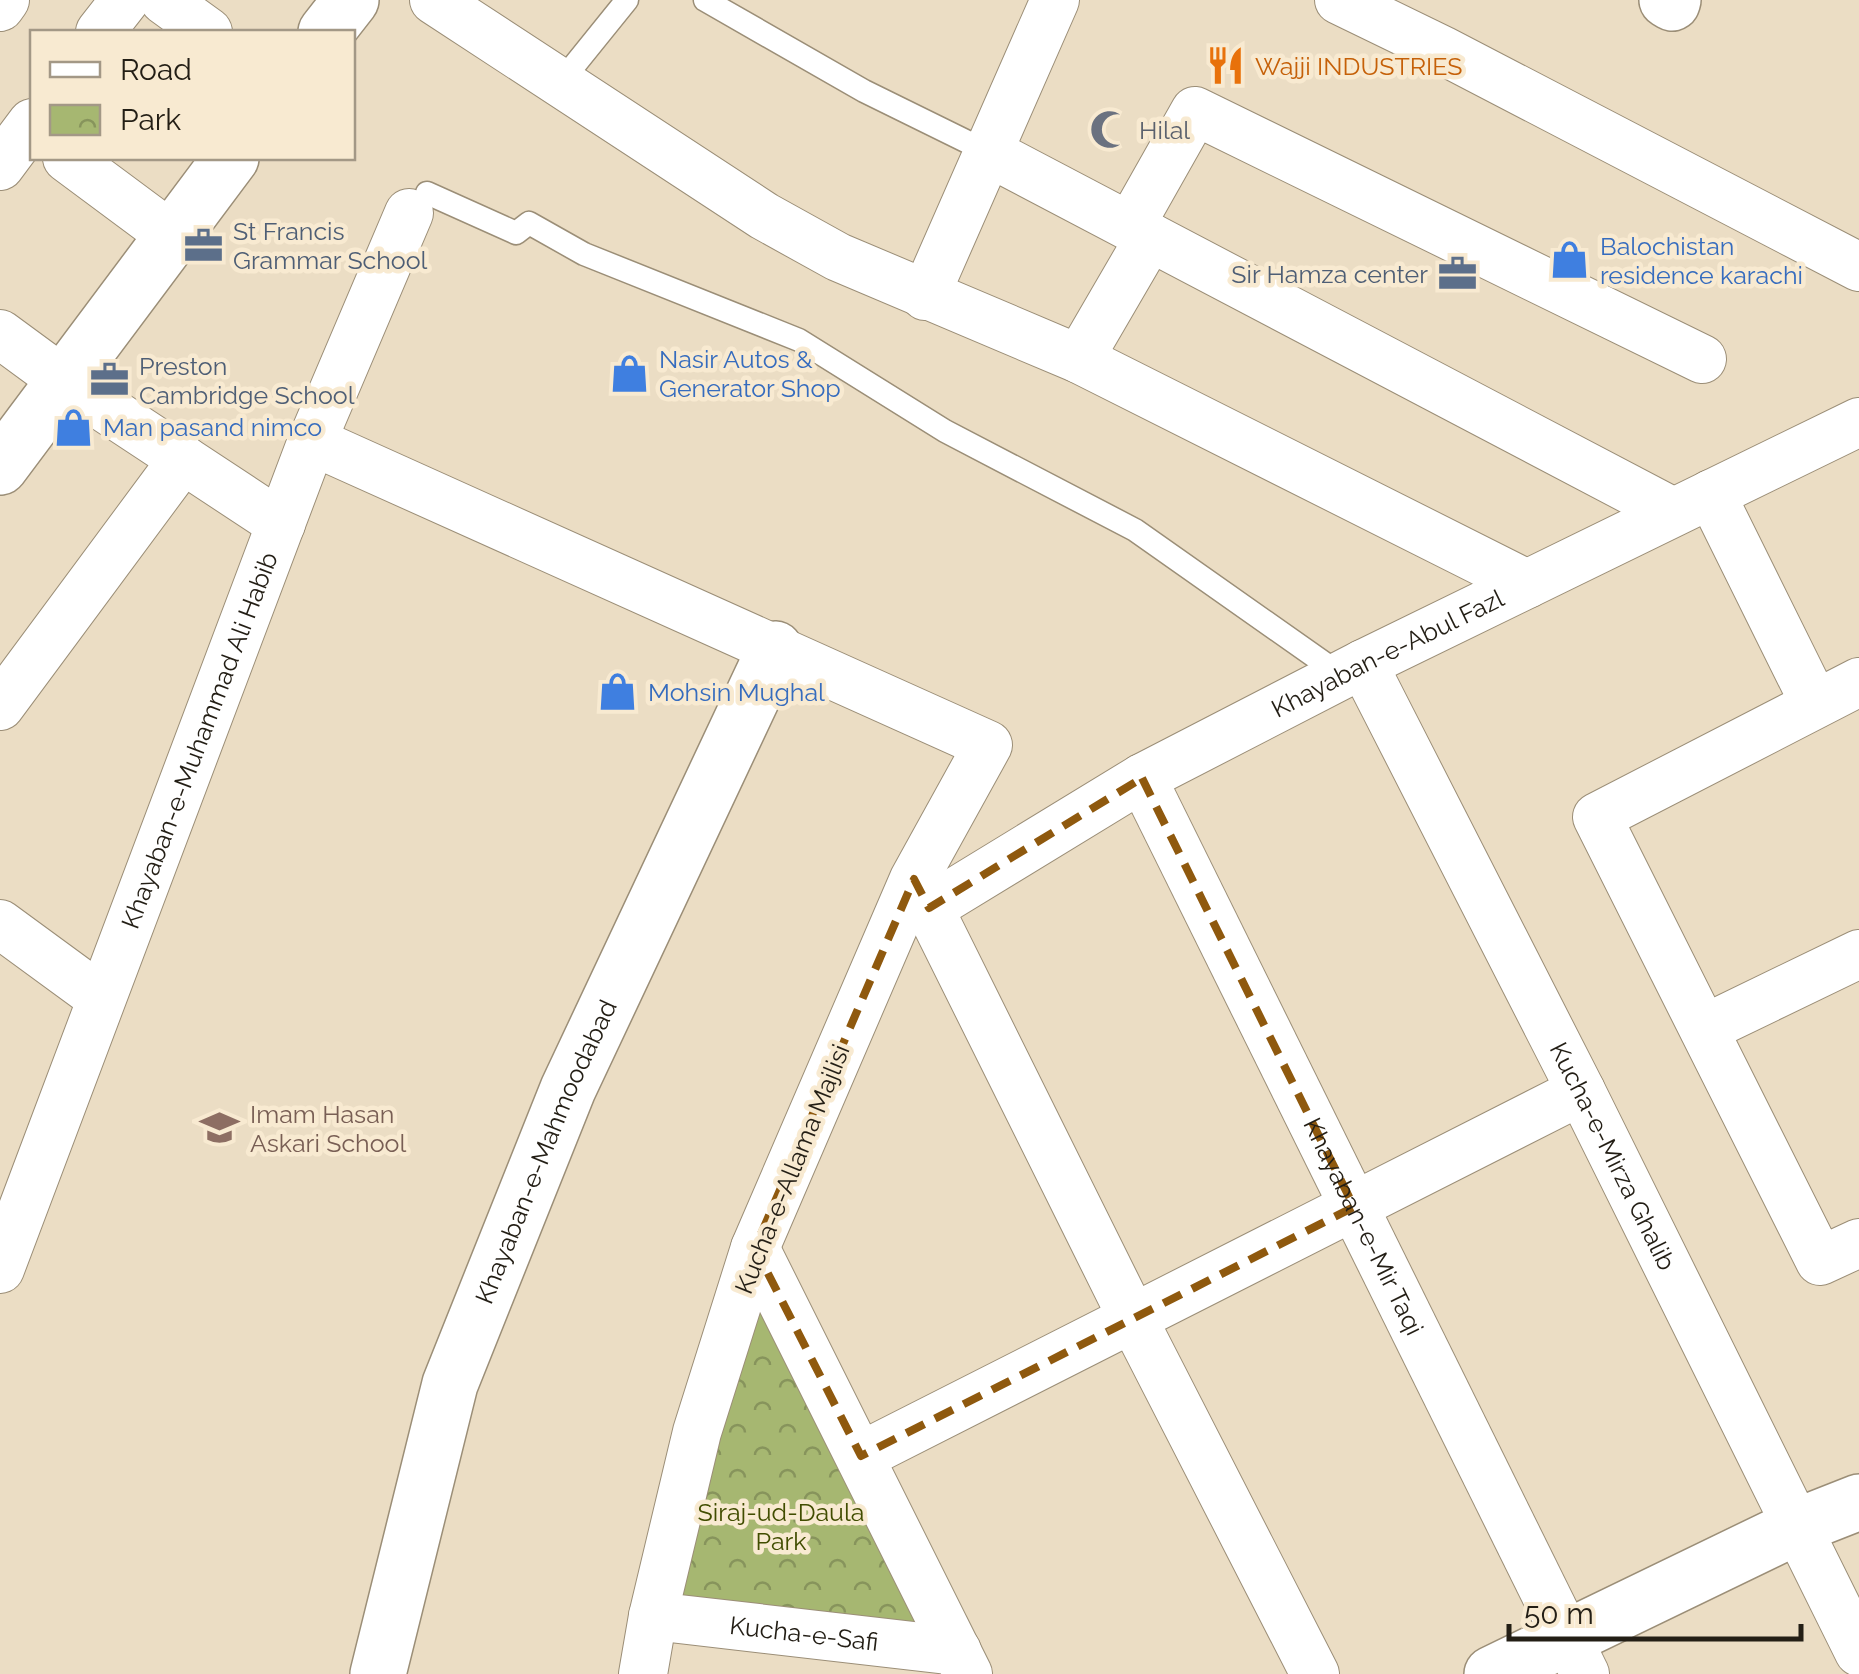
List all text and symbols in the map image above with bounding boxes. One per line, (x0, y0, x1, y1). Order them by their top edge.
legend (30, 30, 355, 160)
restaurant icon: Wajji INDUSTRIES (1204, 45, 1246, 87)
place label: Wajji INDUSTRIES (1255, 51, 1463, 81)
text: Road (120, 52, 192, 87)
text: Park (120, 102, 181, 137)
mosque icon: Hilal (1088, 109, 1130, 151)
place label: Hilal (1139, 115, 1190, 145)
place label: St Francis Grammar School (233, 216, 428, 275)
office icon: St Francis Grammar School (182, 224, 224, 266)
place label: Balochistan residence karachi (1600, 231, 1803, 290)
shop icon: Balochistan residence karachi (1549, 239, 1591, 281)
office icon: Sir Hamza center (1437, 253, 1479, 295)
place label: Sir Hamza center (1231, 259, 1428, 289)
place label: Nasir Autos & Generator Shop (659, 344, 841, 403)
place label: Preston Cambridge School (139, 351, 355, 410)
shop icon: Nasir Autos & Generator Shop (608, 352, 650, 394)
office icon: Preston Cambridge School (88, 359, 130, 401)
shop icon: Man pasand nimco (52, 406, 94, 448)
place label: Man pasand nimco (103, 412, 322, 442)
street label: Khayaban-e-Muhammad Ali Habib (115, 548, 284, 933)
street label: Khayaban-e-Abul Fazl (1266, 583, 1509, 724)
shop icon: Mohsin Mughal (597, 671, 639, 713)
place label: Mohsin Mughal (648, 677, 825, 707)
street label: Khayaban-e-Mahmoodabad (469, 995, 623, 1308)
street label: Kucha-e-Mirza Ghalib (1544, 1037, 1682, 1275)
street label: Kucha-e-Allama Majlisi (728, 1040, 856, 1298)
place label: Imam Hasan Askari School (250, 1099, 406, 1158)
school or university icon: Imam Hasan Askari School (199, 1107, 241, 1149)
street label: Khayaban-e-Mir Taqi (1297, 1113, 1430, 1340)
park label: Siraj-ud-Daula Park (698, 1497, 864, 1556)
scale bar (1509, 1579, 1802, 1641)
text: 50 m (1524, 1596, 1594, 1631)
street label: Kucha-e-Safi (728, 1610, 880, 1657)

